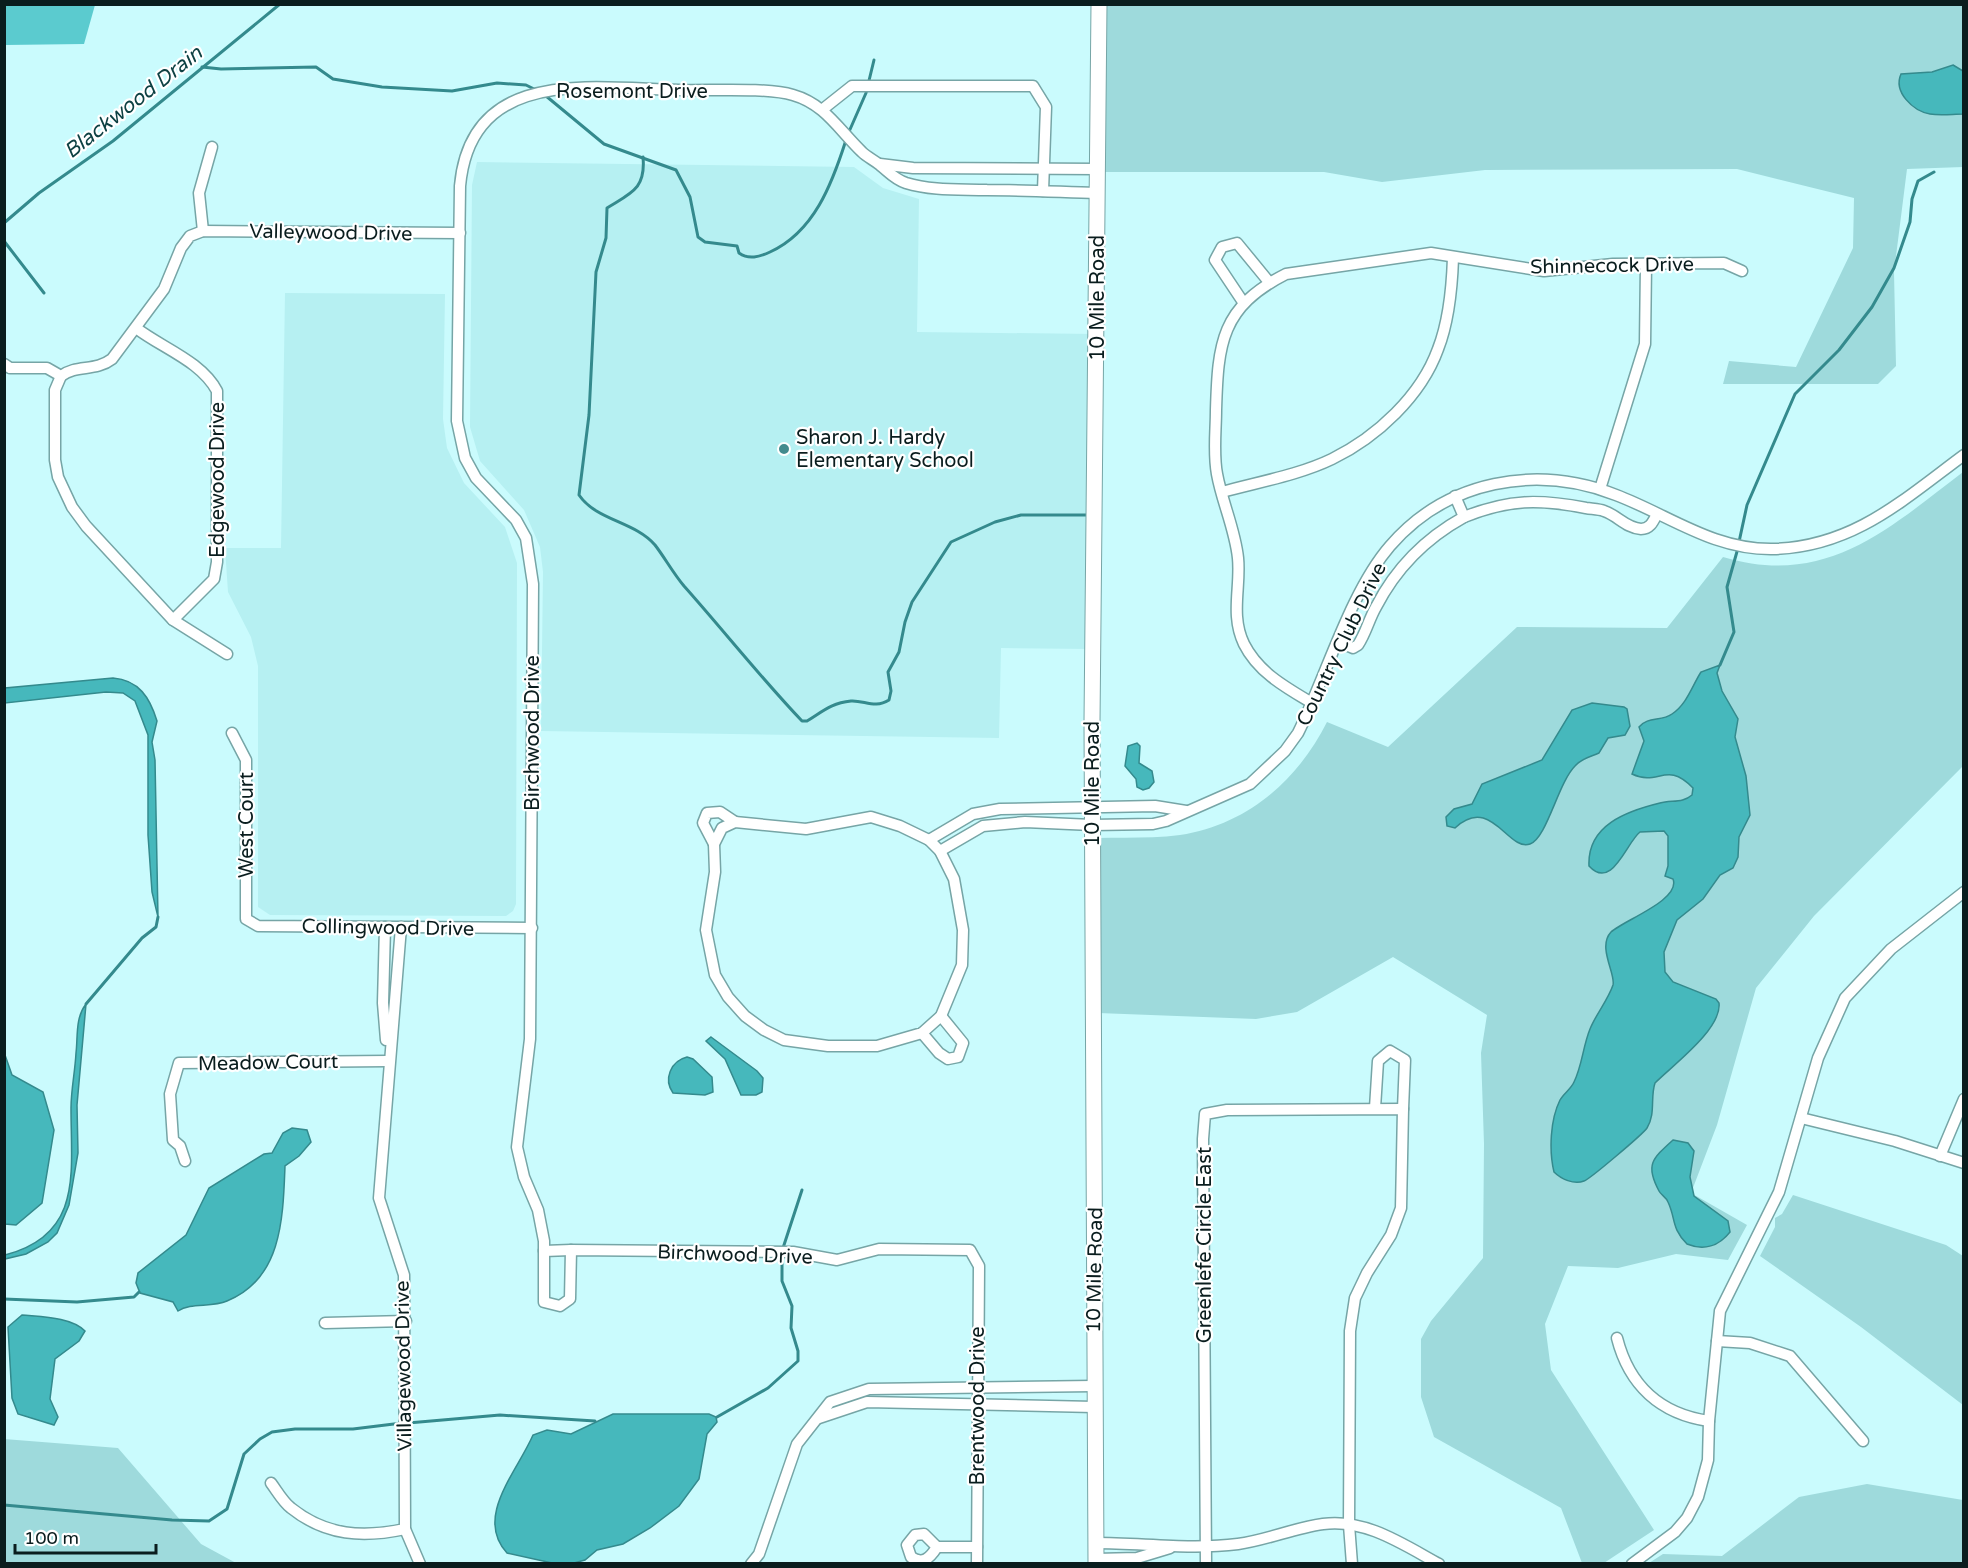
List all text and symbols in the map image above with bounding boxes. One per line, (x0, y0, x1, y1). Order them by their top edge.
water label: Blackwood Drain (59, 40, 208, 164)
street label: Rosemont Drive (556, 80, 708, 104)
street label: Valleywood Drive (249, 220, 413, 246)
street label: 10 Mile Road (1086, 235, 1110, 361)
street label: Shinnecock Drive (1530, 253, 1694, 279)
street label: Edgewood Drive (206, 402, 230, 558)
place label: Sharon J. Hardy Elementary School (796, 426, 974, 473)
marker: Sharon J. Hardy Elementary School (777, 442, 791, 456)
street label: Country Club Drive (1292, 559, 1392, 730)
street label: Birchwood Drive (521, 655, 545, 811)
street label: 10 Mile Road (1081, 721, 1105, 847)
street label: West Court (235, 772, 259, 878)
street label: Collingwood Drive (301, 914, 474, 942)
street label: Meadow Court (198, 1050, 339, 1076)
street label: Greenlefe Circle East (1193, 1146, 1217, 1343)
street label: 10 Mile Road (1082, 1207, 1108, 1333)
street label: Birchwood Drive (657, 1240, 813, 1270)
street label: Villagewood Drive (391, 1280, 417, 1452)
street label: Brentwood Drive (966, 1327, 990, 1485)
scale bar (15, 1517, 156, 1555)
text: 100 m (24, 1527, 79, 1549)

